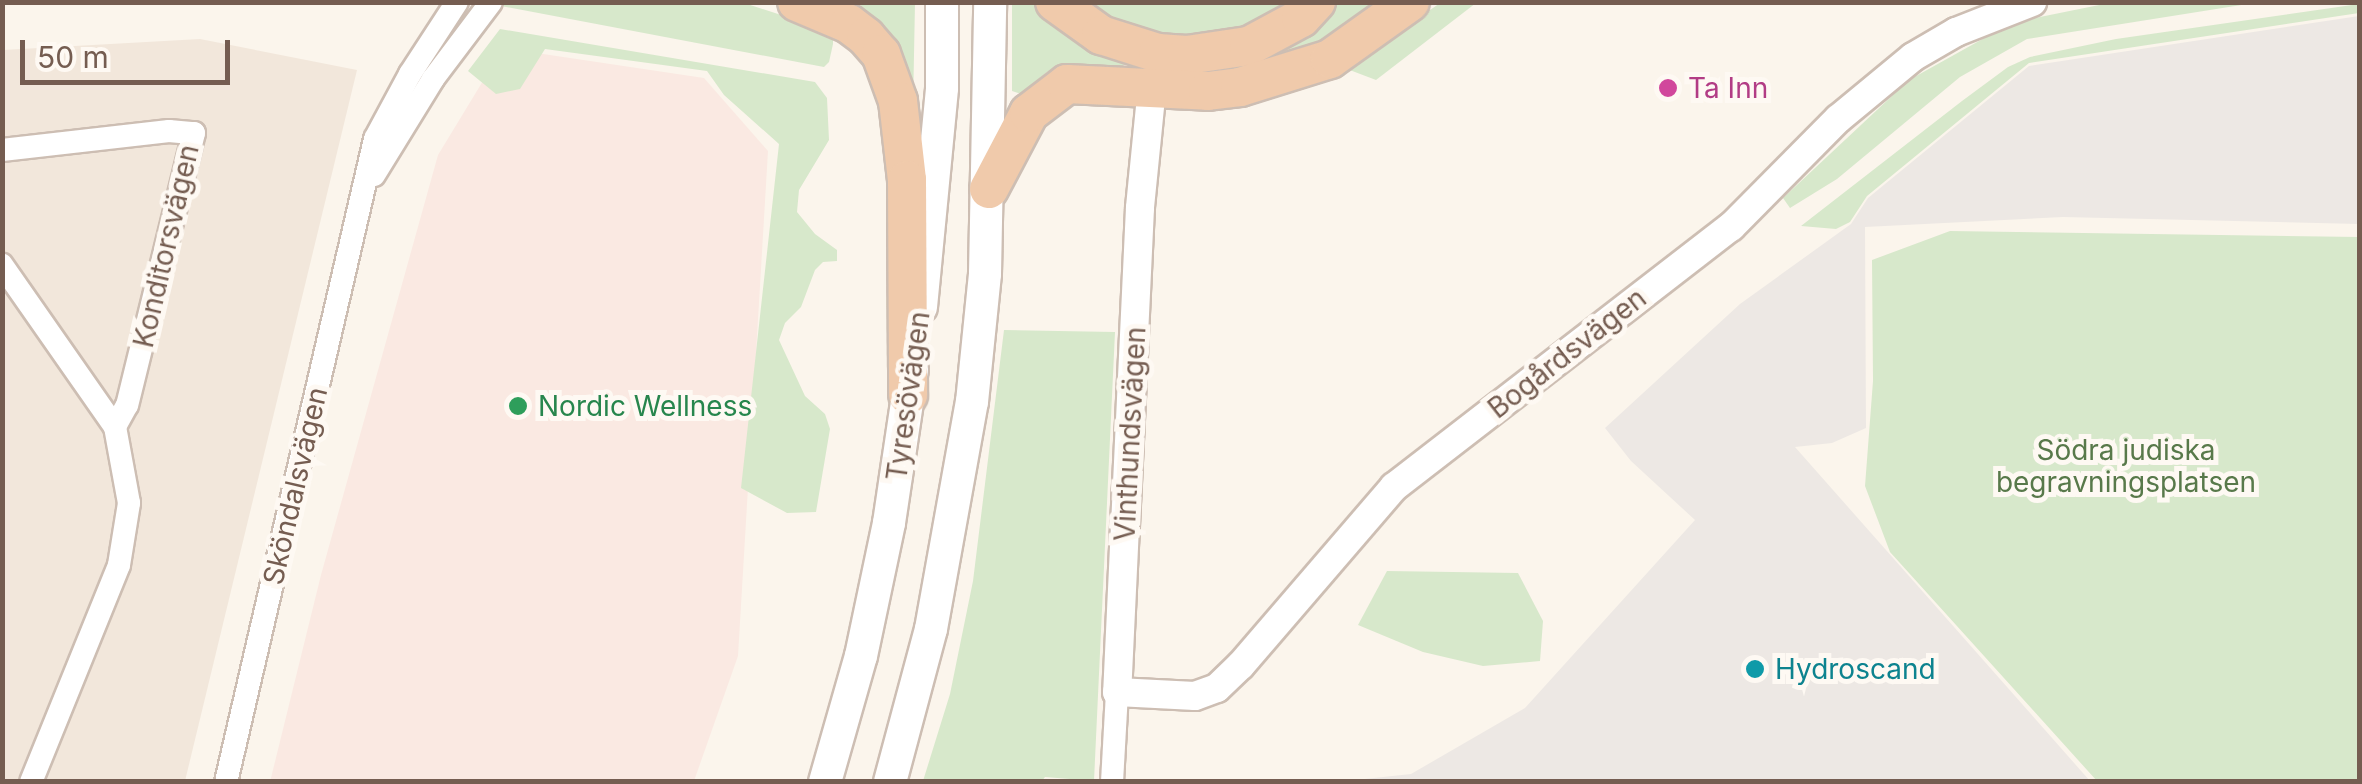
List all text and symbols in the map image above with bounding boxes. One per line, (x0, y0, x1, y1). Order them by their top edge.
scale bar (25, 20, 235, 82)
text: 50 m (37, 39, 109, 75)
place label: Ta Inn (1688, 71, 1768, 105)
marker: Ta Inn (1657, 77, 1679, 99)
street label: Konditorsvägen (126, 141, 206, 351)
street label: Bogårdsvägen (1481, 281, 1653, 425)
street label: Tyresövägen (879, 309, 937, 483)
street label: Vinthundsvägen (1108, 326, 1152, 542)
street label: Sköndalsvägen (256, 384, 334, 588)
place label: Nordic Wellness (538, 389, 752, 423)
marker: Nordic Wellness (507, 395, 529, 417)
park label: Södra judiska begravningsplatsen (1996, 433, 2256, 499)
place label: Hydroscand (1775, 652, 1936, 686)
marker: Hydroscand (1744, 658, 1766, 680)

